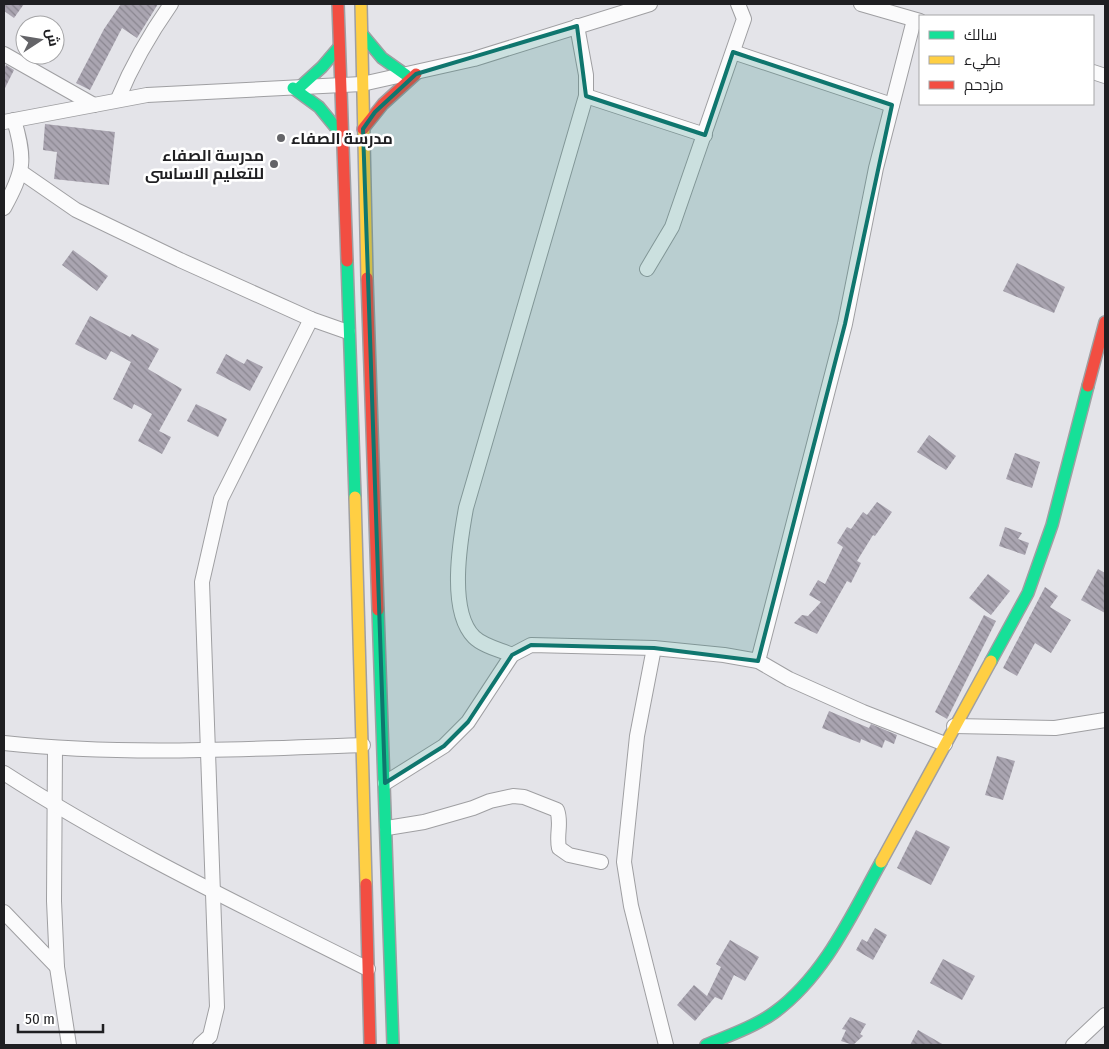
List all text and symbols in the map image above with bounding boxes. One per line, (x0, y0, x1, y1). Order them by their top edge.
north arrow (15, 15, 65, 65)
legend (919, 15, 1094, 105)
text: سالك (964, 26, 997, 44)
text: ش (42, 27, 62, 48)
text: بطيء (964, 51, 1001, 72)
text: مزدحم (964, 76, 1004, 95)
place label: مدرسة الصفاء (291, 129, 393, 148)
marker: مدرسة الصفاء (275, 132, 287, 144)
place label: مدرسة الصفاء للتعليم الاساسى (145, 146, 264, 185)
marker: مدرسة الصفاء للتعليم الاساسى (268, 158, 280, 170)
scale bar (18, 1002, 102, 1034)
text: 50 m (25, 1010, 55, 1028)

